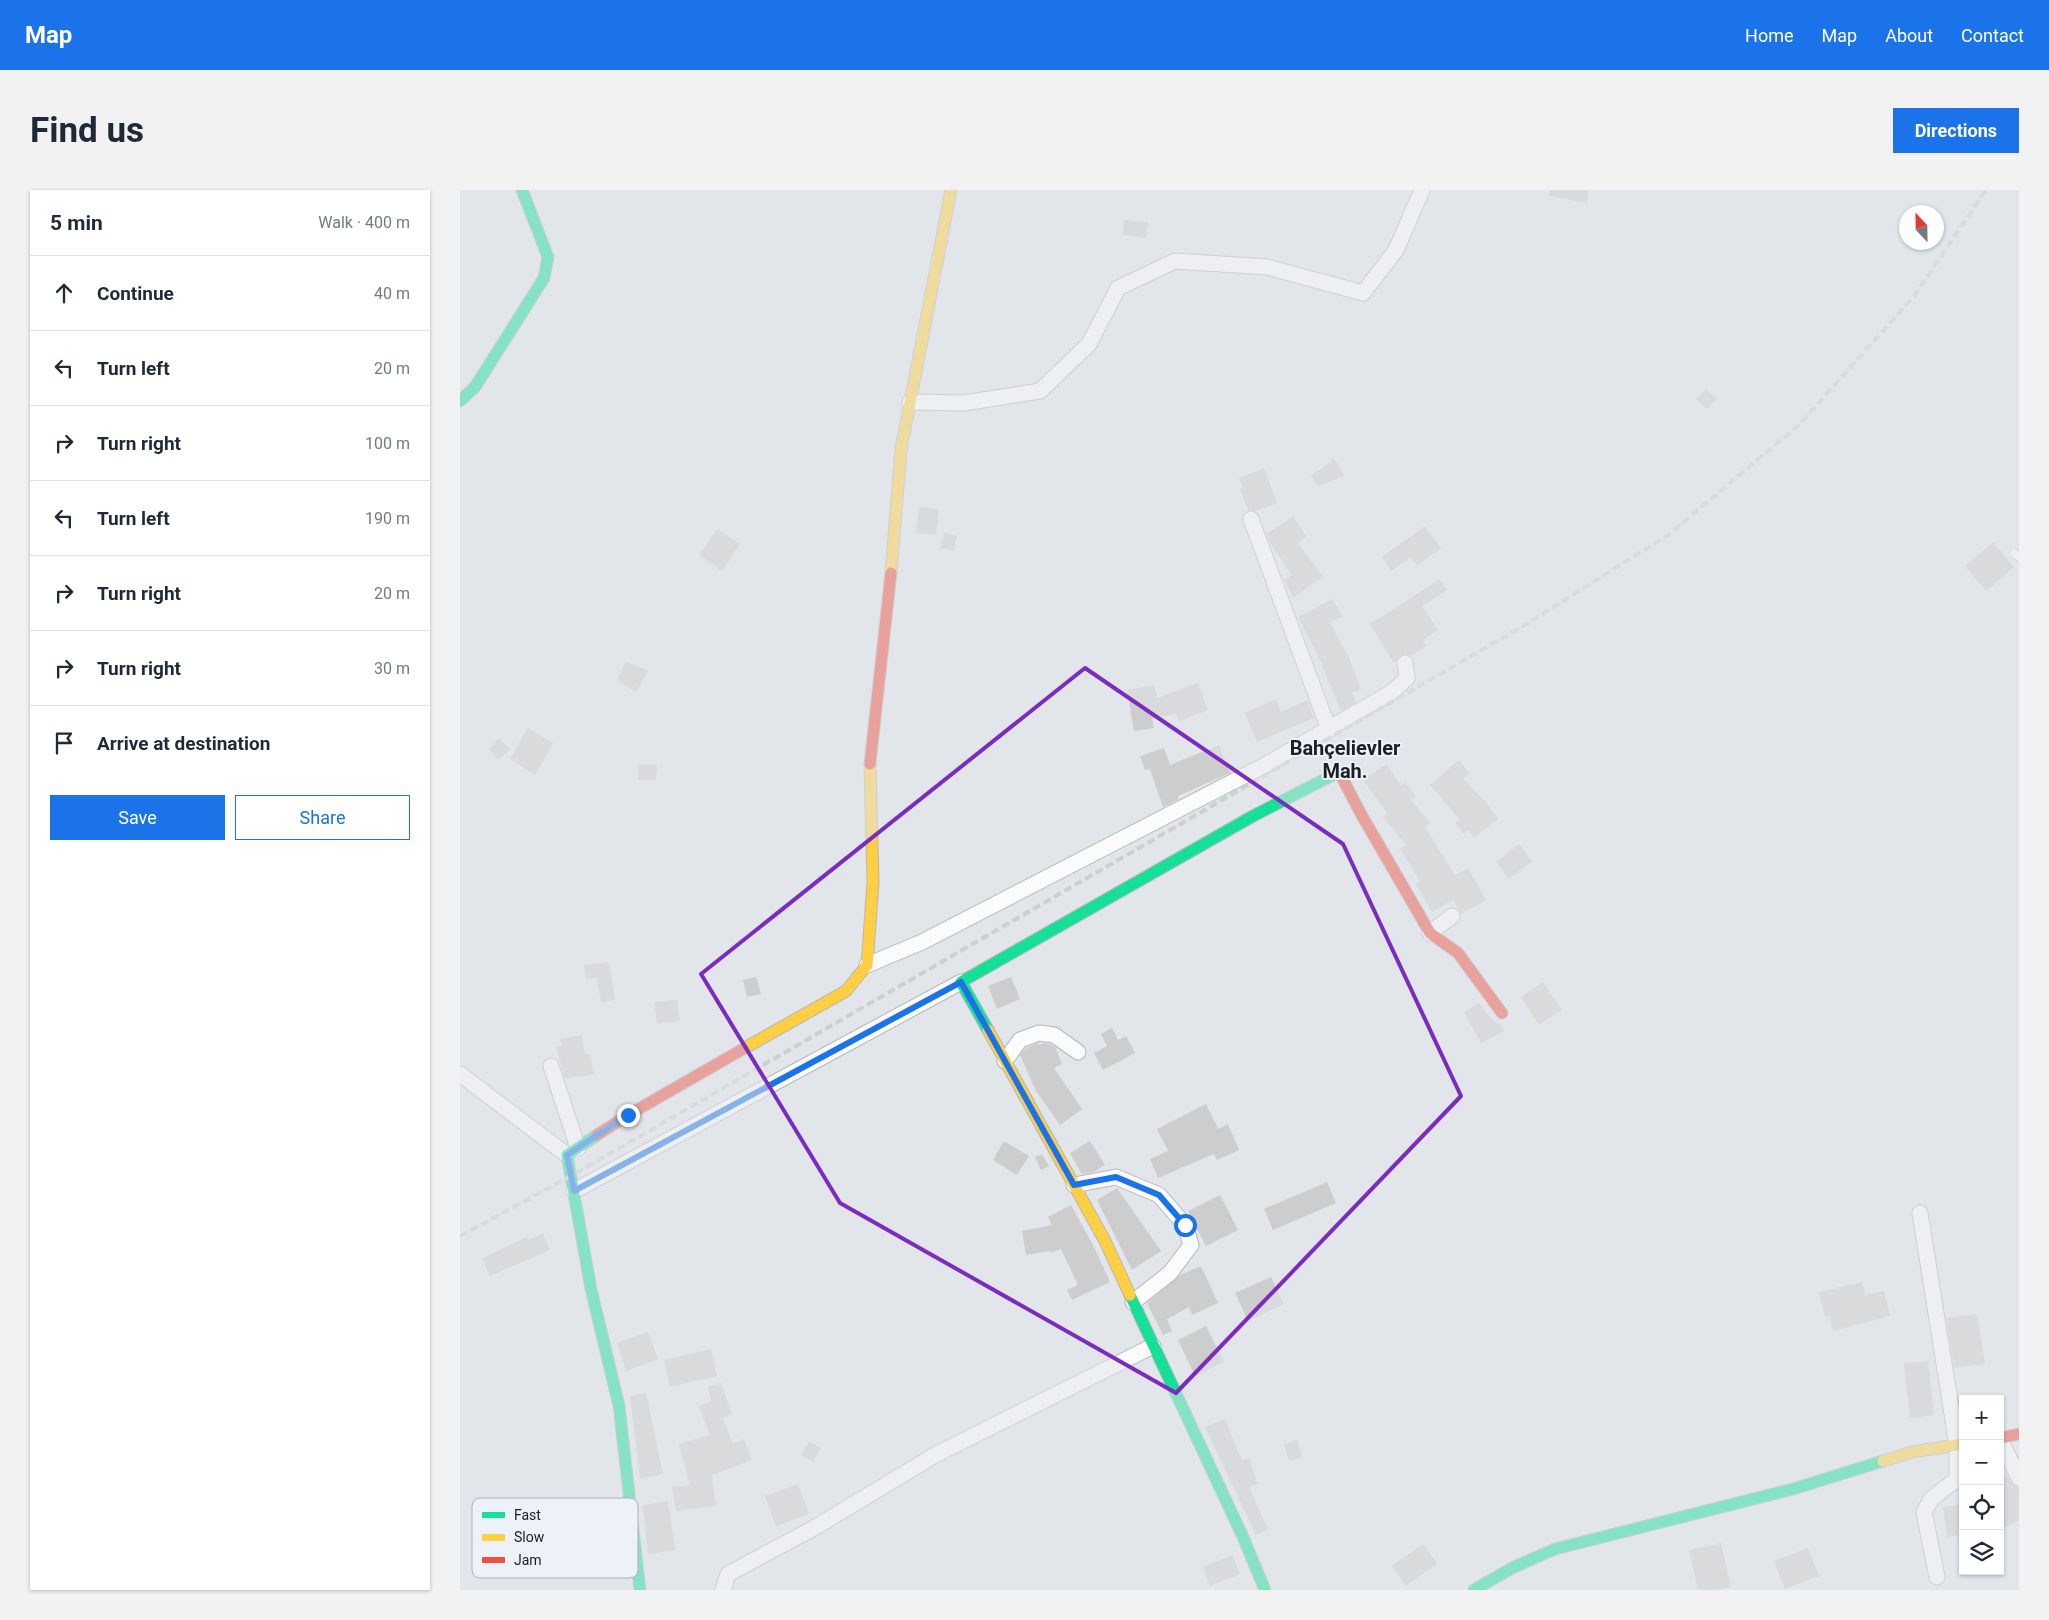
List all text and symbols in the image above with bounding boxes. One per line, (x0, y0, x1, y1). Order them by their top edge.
text: Map (25, 21, 72, 49)
text: Home (1745, 25, 1794, 46)
text: Map (1822, 25, 1857, 46)
text: About (1885, 25, 1933, 46)
text: Contact (1961, 25, 2024, 46)
button: Directions (1893, 108, 2019, 153)
text: Find us (30, 110, 144, 151)
north arrow (1899, 205, 1944, 250)
text: 5 min (50, 211, 103, 235)
text: Walk · 400 m (318, 213, 410, 232)
icon: ahead (50, 279, 78, 307)
text: Continue (97, 282, 174, 305)
text: 40 m (374, 284, 410, 303)
icon: left (50, 354, 78, 382)
text: Turn left (97, 357, 170, 380)
text: 20 m (374, 359, 410, 378)
icon: right (50, 429, 78, 457)
text: Turn right (97, 432, 181, 455)
text: 100 m (365, 434, 410, 453)
icon: left (50, 504, 78, 532)
text: Turn left (97, 507, 170, 530)
text: 190 m (365, 509, 410, 528)
icon: right (50, 579, 78, 607)
text: Turn right (97, 582, 181, 605)
text: 20 m (374, 584, 410, 603)
icon: right (50, 654, 78, 682)
text: Turn right (97, 657, 181, 680)
text: 30 m (374, 659, 410, 678)
icon: arrive (50, 729, 78, 757)
text: Arrive at destination (97, 732, 270, 755)
district label: Bahçelievler Mah. (1290, 736, 1401, 783)
button: Save (50, 795, 225, 840)
button: Share (235, 795, 410, 840)
route end (617, 1104, 640, 1127)
route start (1174, 1214, 1197, 1237)
map controls (1959, 1395, 2004, 1575)
button: + (1959, 1395, 2004, 1440)
button: − (1959, 1440, 2004, 1485)
button: locate (1959, 1485, 2004, 1530)
legend (472, 1498, 638, 1578)
text: Fast (514, 1507, 541, 1523)
text: Slow (514, 1529, 545, 1545)
button: layers (1959, 1530, 2004, 1575)
text: Jam (514, 1552, 542, 1568)

